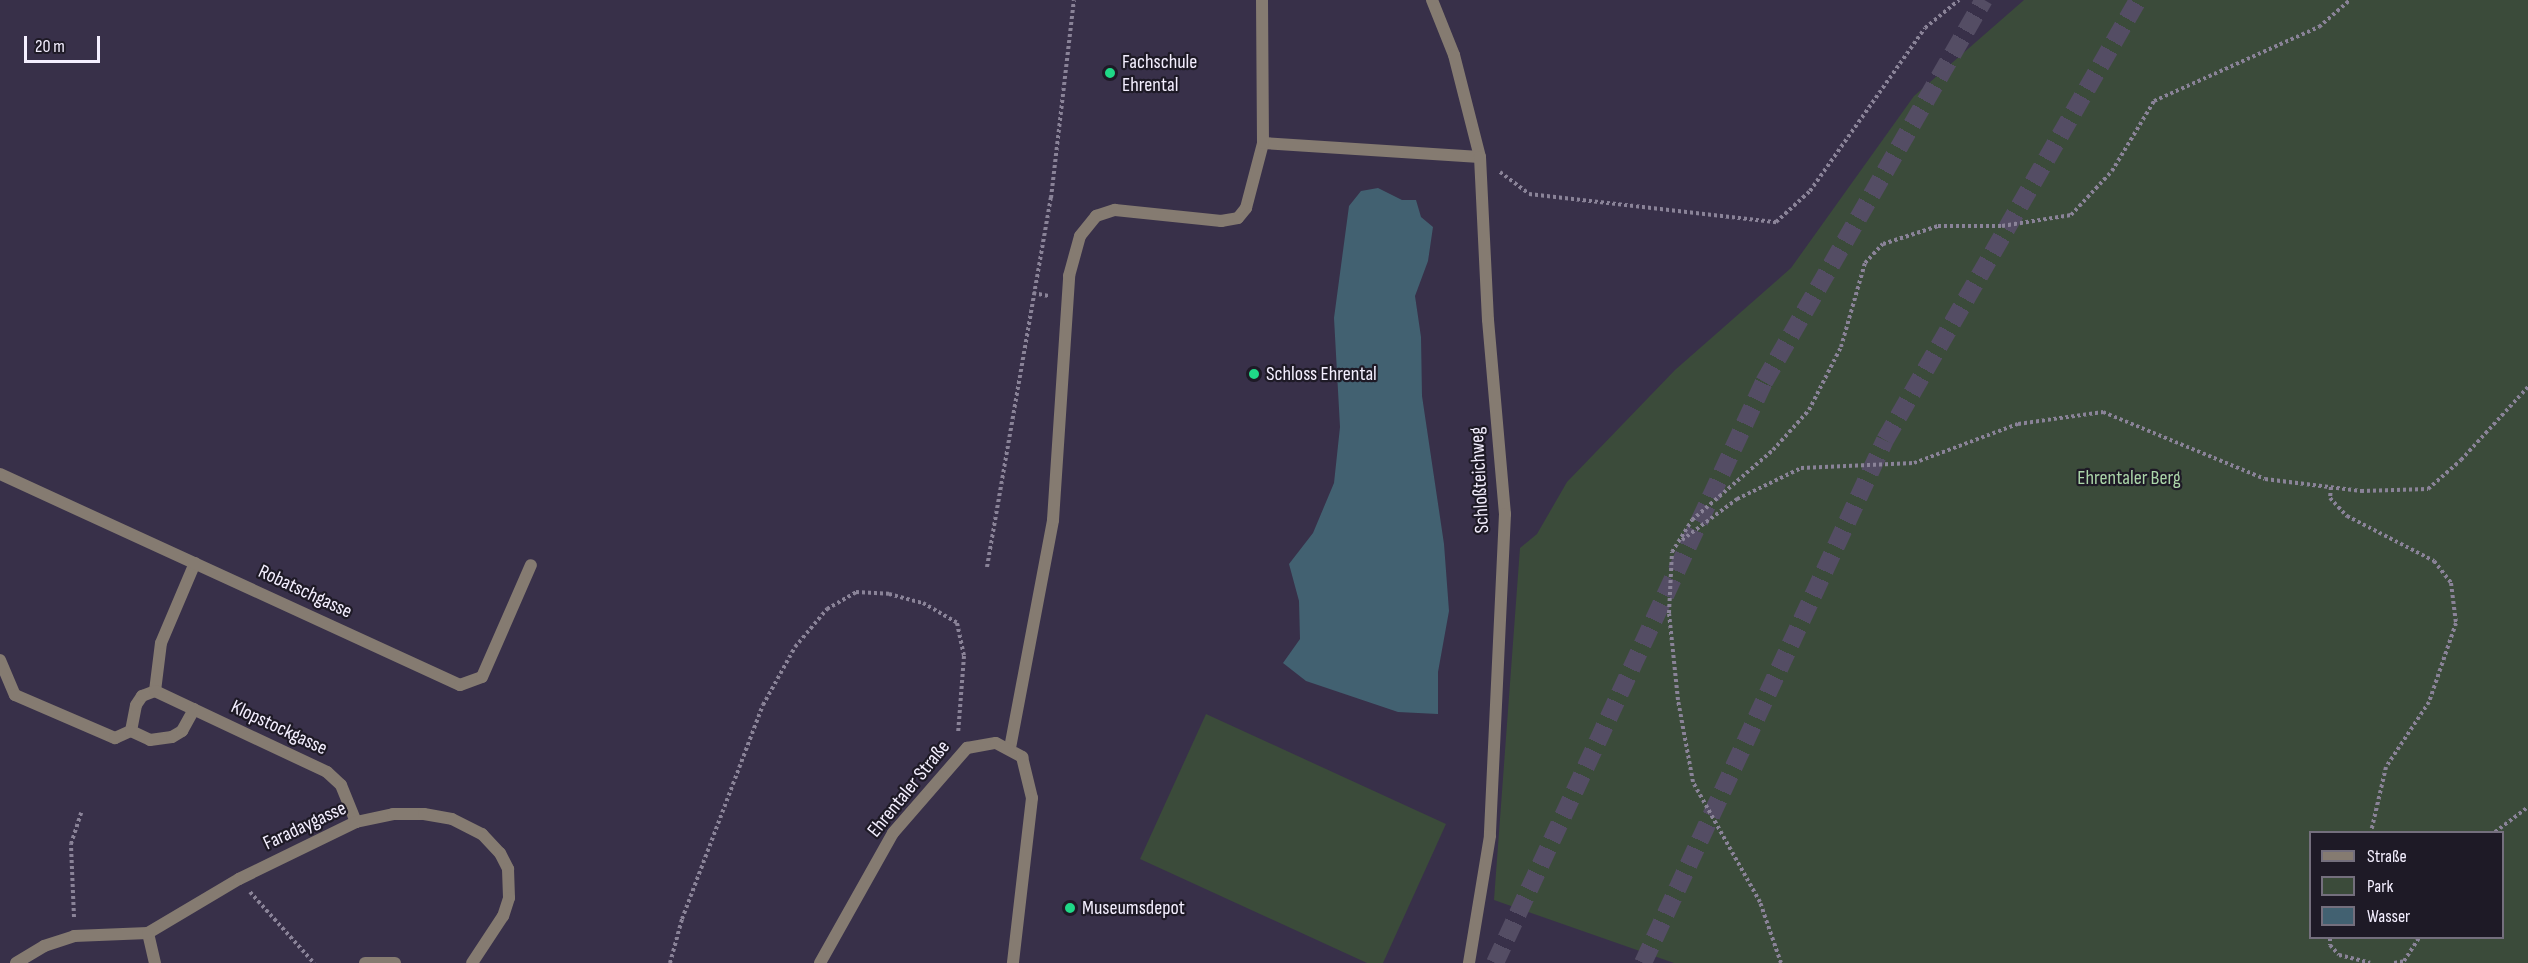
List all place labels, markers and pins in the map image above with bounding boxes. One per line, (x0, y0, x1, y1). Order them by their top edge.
place label: Fachschule Ehrental (1122, 50, 1197, 97)
marker: Fachschule Ehrental (1103, 66, 1117, 80)
place label: Schloss Ehrental (1266, 362, 1377, 386)
marker: Schloss Ehrental (1247, 367, 1261, 381)
place label: Museumsdepot (1082, 896, 1185, 920)
marker: Museumsdepot (1063, 901, 1077, 915)

